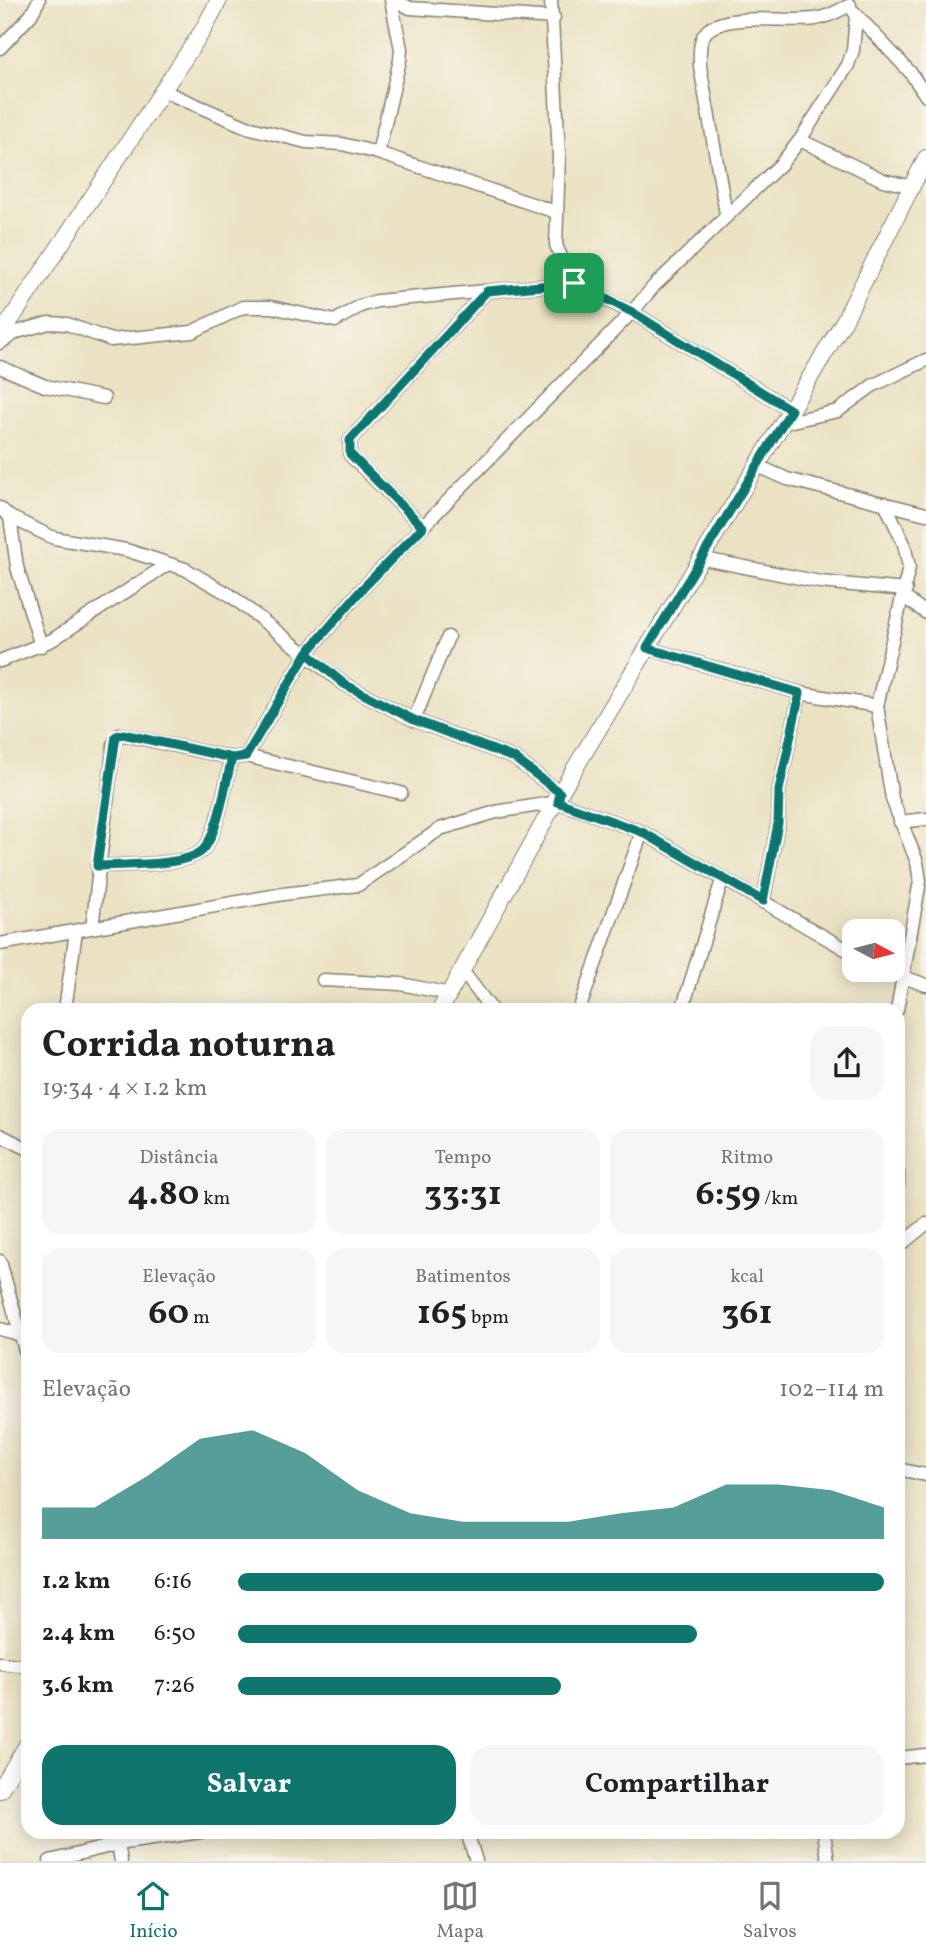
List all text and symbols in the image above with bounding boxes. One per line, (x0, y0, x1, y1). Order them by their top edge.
pin (544, 253, 604, 313)
icon: arrive (555, 264, 593, 302)
north arrow (842, 919, 905, 982)
map controls (842, 919, 905, 982)
text: Corrida noturna (42, 1020, 336, 1073)
button: share (810, 1026, 884, 1100)
text: 19:34 · 4 × 1.2 km (42, 1073, 207, 1105)
text: Distância (140, 1145, 218, 1171)
text: Tempo (435, 1145, 491, 1171)
text: Ritmo (721, 1145, 773, 1171)
text: 4.80 (128, 1171, 199, 1219)
text: 33:31 (424, 1171, 502, 1219)
text: 6:59 (696, 1171, 761, 1219)
text: km (199, 1186, 230, 1212)
text: /km (761, 1186, 798, 1212)
text: Elevação (142, 1264, 216, 1290)
text: Batimentos (415, 1264, 511, 1290)
text: kcal (730, 1264, 764, 1290)
text: 60 (148, 1290, 189, 1338)
text: 165 (417, 1290, 467, 1338)
text: 361 (721, 1290, 773, 1338)
text: m (189, 1305, 210, 1331)
text: bpm (467, 1305, 509, 1331)
text: Elevação (42, 1374, 131, 1406)
text: 102–114 m (779, 1374, 884, 1406)
text: 1.2 km (42, 1566, 111, 1598)
text: 6:16 (154, 1566, 192, 1598)
text: 2.4 km (42, 1618, 115, 1650)
text: 6:50 (154, 1618, 196, 1650)
text: 3.6 km (42, 1670, 114, 1702)
text: 7:26 (154, 1670, 195, 1702)
button: Salvar (42, 1745, 456, 1825)
button: Compartilhar (470, 1745, 884, 1825)
tab: Início (129, 1877, 178, 1945)
tab: Mapa (436, 1877, 484, 1945)
tab: Salvos (743, 1877, 797, 1945)

